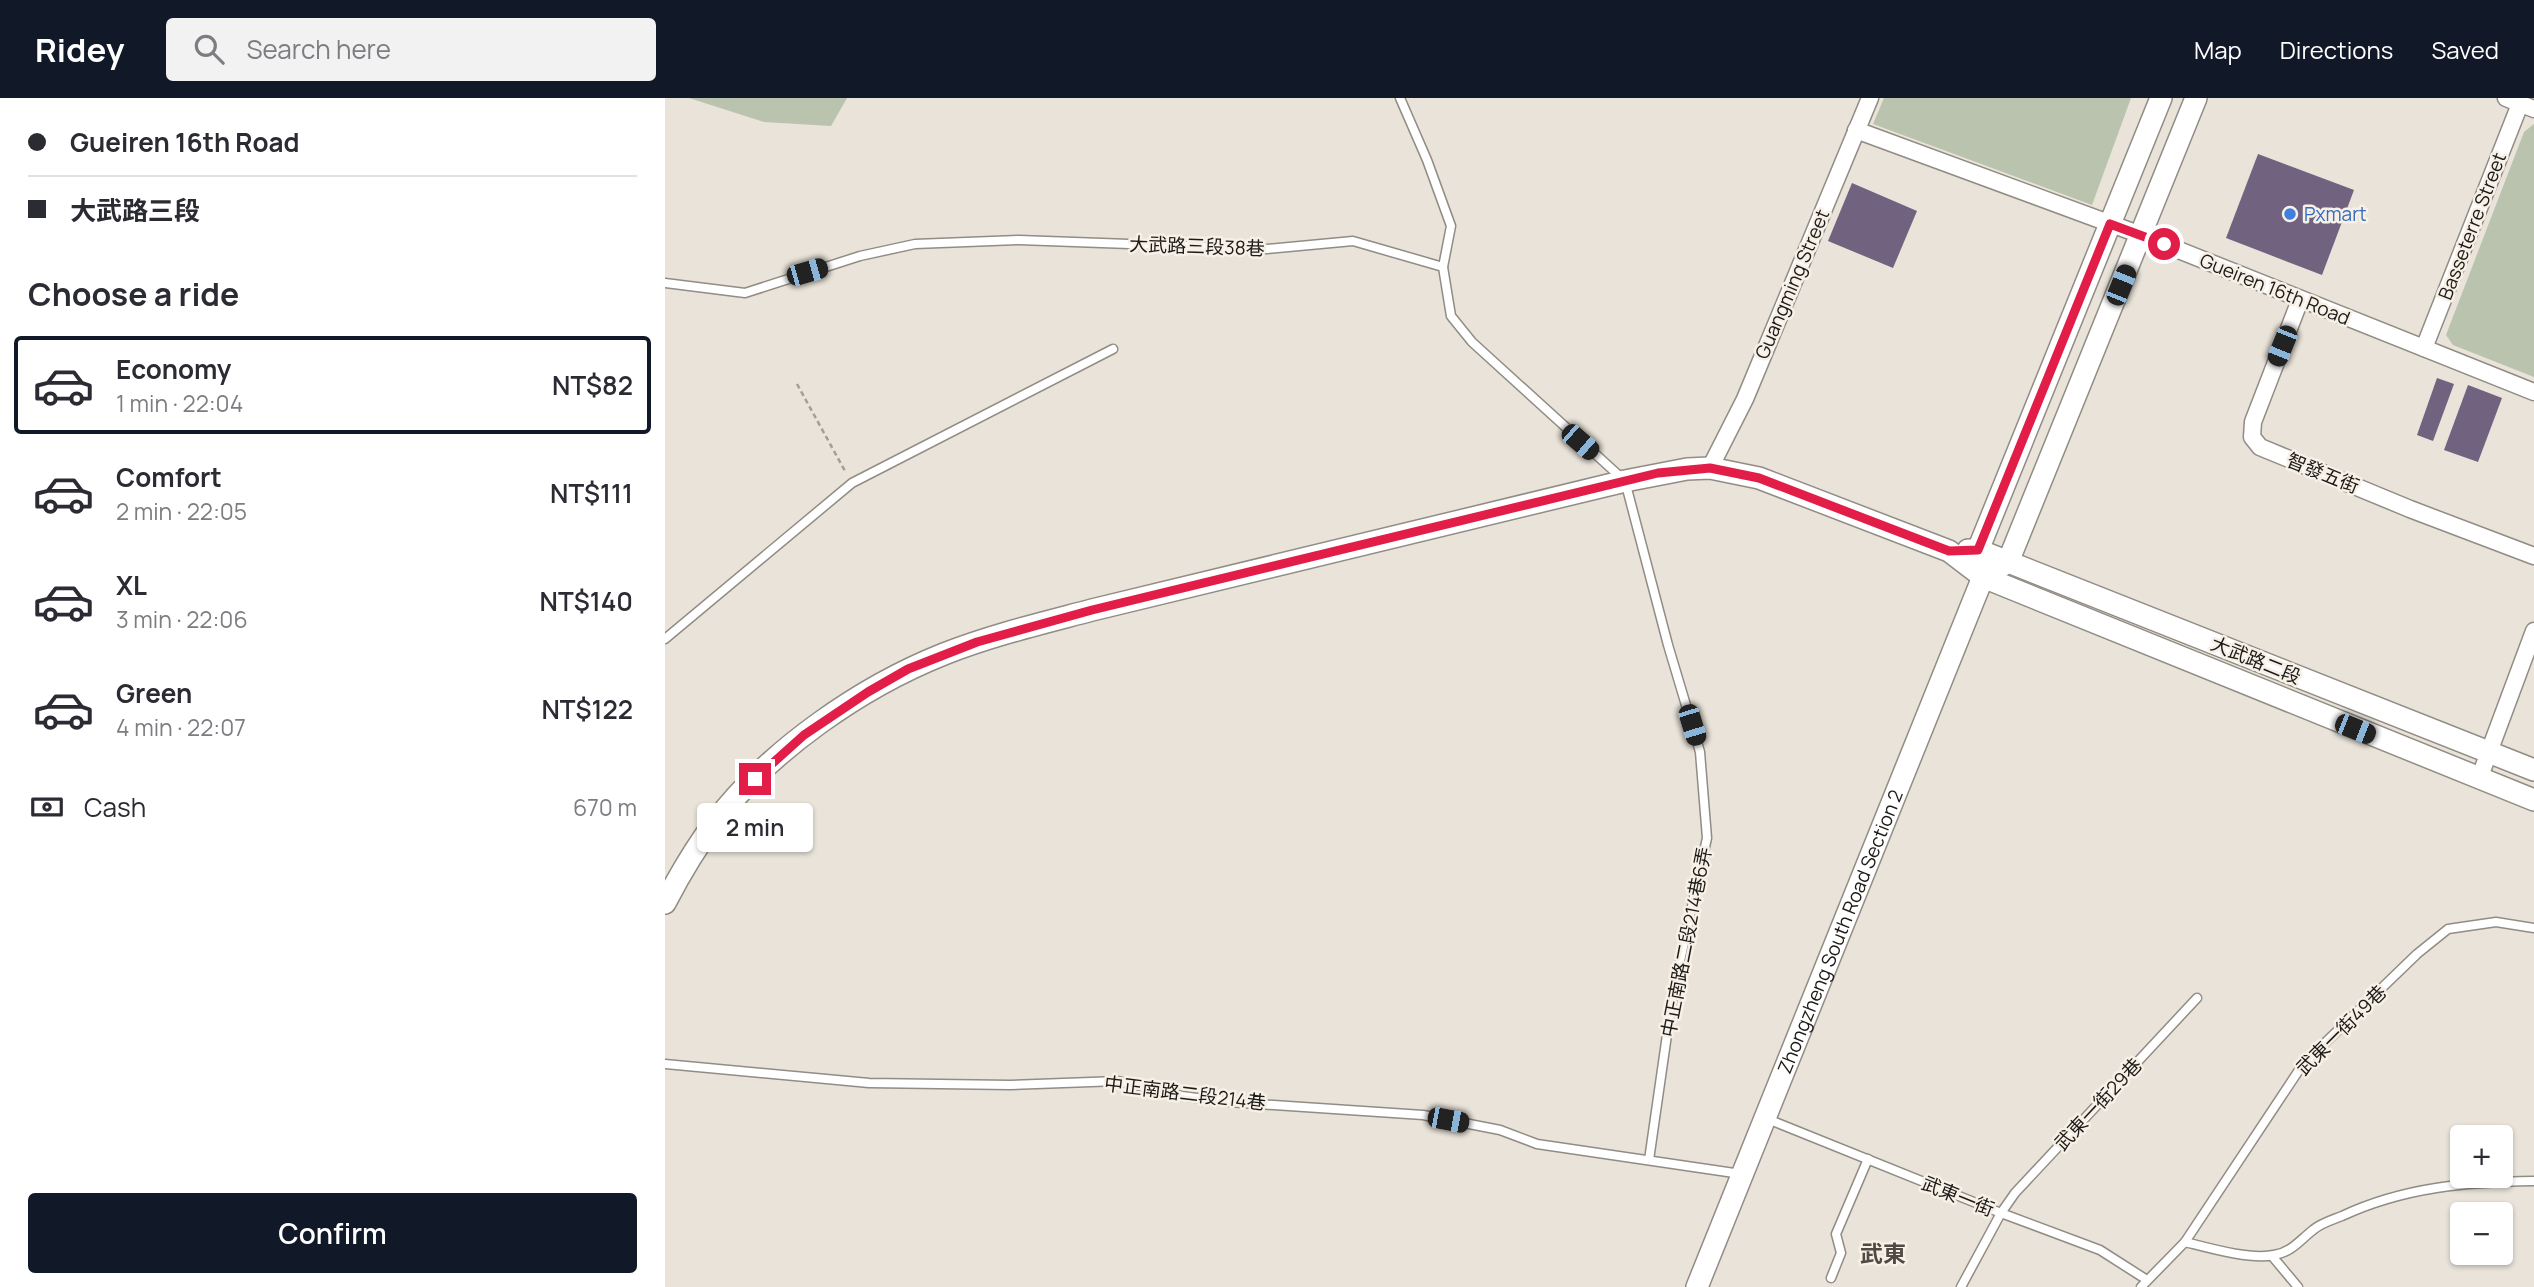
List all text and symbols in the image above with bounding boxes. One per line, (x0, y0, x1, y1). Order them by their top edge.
search box (166, 18, 656, 81)
text: Ridey (35, 27, 124, 72)
icon: search (190, 30, 228, 68)
text: Search here (246, 31, 391, 67)
text: Map (2194, 33, 2242, 66)
text: Directions (2280, 33, 2393, 66)
text: Saved (2431, 33, 2499, 66)
text: Gueiren 16th Road (70, 124, 300, 160)
street label: Basseterre Street (2432, 149, 2512, 303)
text: 大武路三段 (70, 192, 200, 228)
place label: Pxmart (2304, 201, 2367, 227)
street label: Guangming Street (1749, 205, 1835, 363)
marker: Pxmart (2282, 206, 2298, 222)
route start (2148, 228, 2180, 260)
street label: 大武路三段38巷 (1129, 231, 1265, 261)
street label: Gueiren 16th Road (2196, 247, 2354, 331)
car (784, 256, 831, 288)
car (2104, 262, 2139, 308)
text: Choose a ride (28, 272, 239, 316)
car (2265, 323, 2300, 369)
text: Economy (116, 351, 231, 387)
icon: car (32, 354, 95, 417)
text: NT$82 (552, 367, 633, 403)
text: 1 min · 22:04 (116, 387, 243, 419)
car (1558, 420, 1603, 464)
street label: 智發五街 (2283, 447, 2363, 499)
text: Comfort (116, 459, 222, 495)
icon: car (32, 462, 95, 525)
text: NT$111 (550, 475, 633, 511)
text: 2 min · 22:05 (116, 495, 247, 527)
text: XL (116, 567, 147, 603)
icon: car (32, 570, 95, 633)
text: NT$140 (540, 583, 633, 619)
text: 3 min · 22:06 (116, 603, 248, 635)
street label: 大武路二段 (2207, 630, 2305, 690)
text: Green (116, 675, 192, 711)
icon: car (32, 678, 95, 741)
text: NT$122 (541, 691, 633, 727)
car (1676, 702, 1709, 748)
text: 4 min · 22:07 (116, 711, 246, 743)
car (2332, 711, 2379, 747)
route end (739, 763, 771, 795)
street label: Zhongzheng South Road Section 2 (1771, 786, 1909, 1078)
icon: cash (28, 788, 66, 826)
text: Cash (84, 789, 146, 825)
text: 670 m (573, 791, 637, 823)
callout: 2 min (697, 804, 813, 852)
text: 2 min (726, 811, 784, 843)
street label: 中正南路二段214巷6弄 (1655, 845, 1717, 1039)
street label: 武東一街49巷 (2290, 979, 2392, 1081)
street label: 武東一街29巷 (2048, 1052, 2148, 1156)
street label: 中正南路二段214巷 (1103, 1070, 1267, 1116)
car (1426, 1106, 1471, 1134)
map controls (2450, 1125, 2513, 1265)
button: + (2450, 1125, 2513, 1188)
street label: 武東一街 (1918, 1170, 1998, 1222)
button: Confirm (28, 1193, 637, 1273)
button: − (2450, 1202, 2513, 1265)
district label: 武東 (1860, 1237, 1906, 1269)

